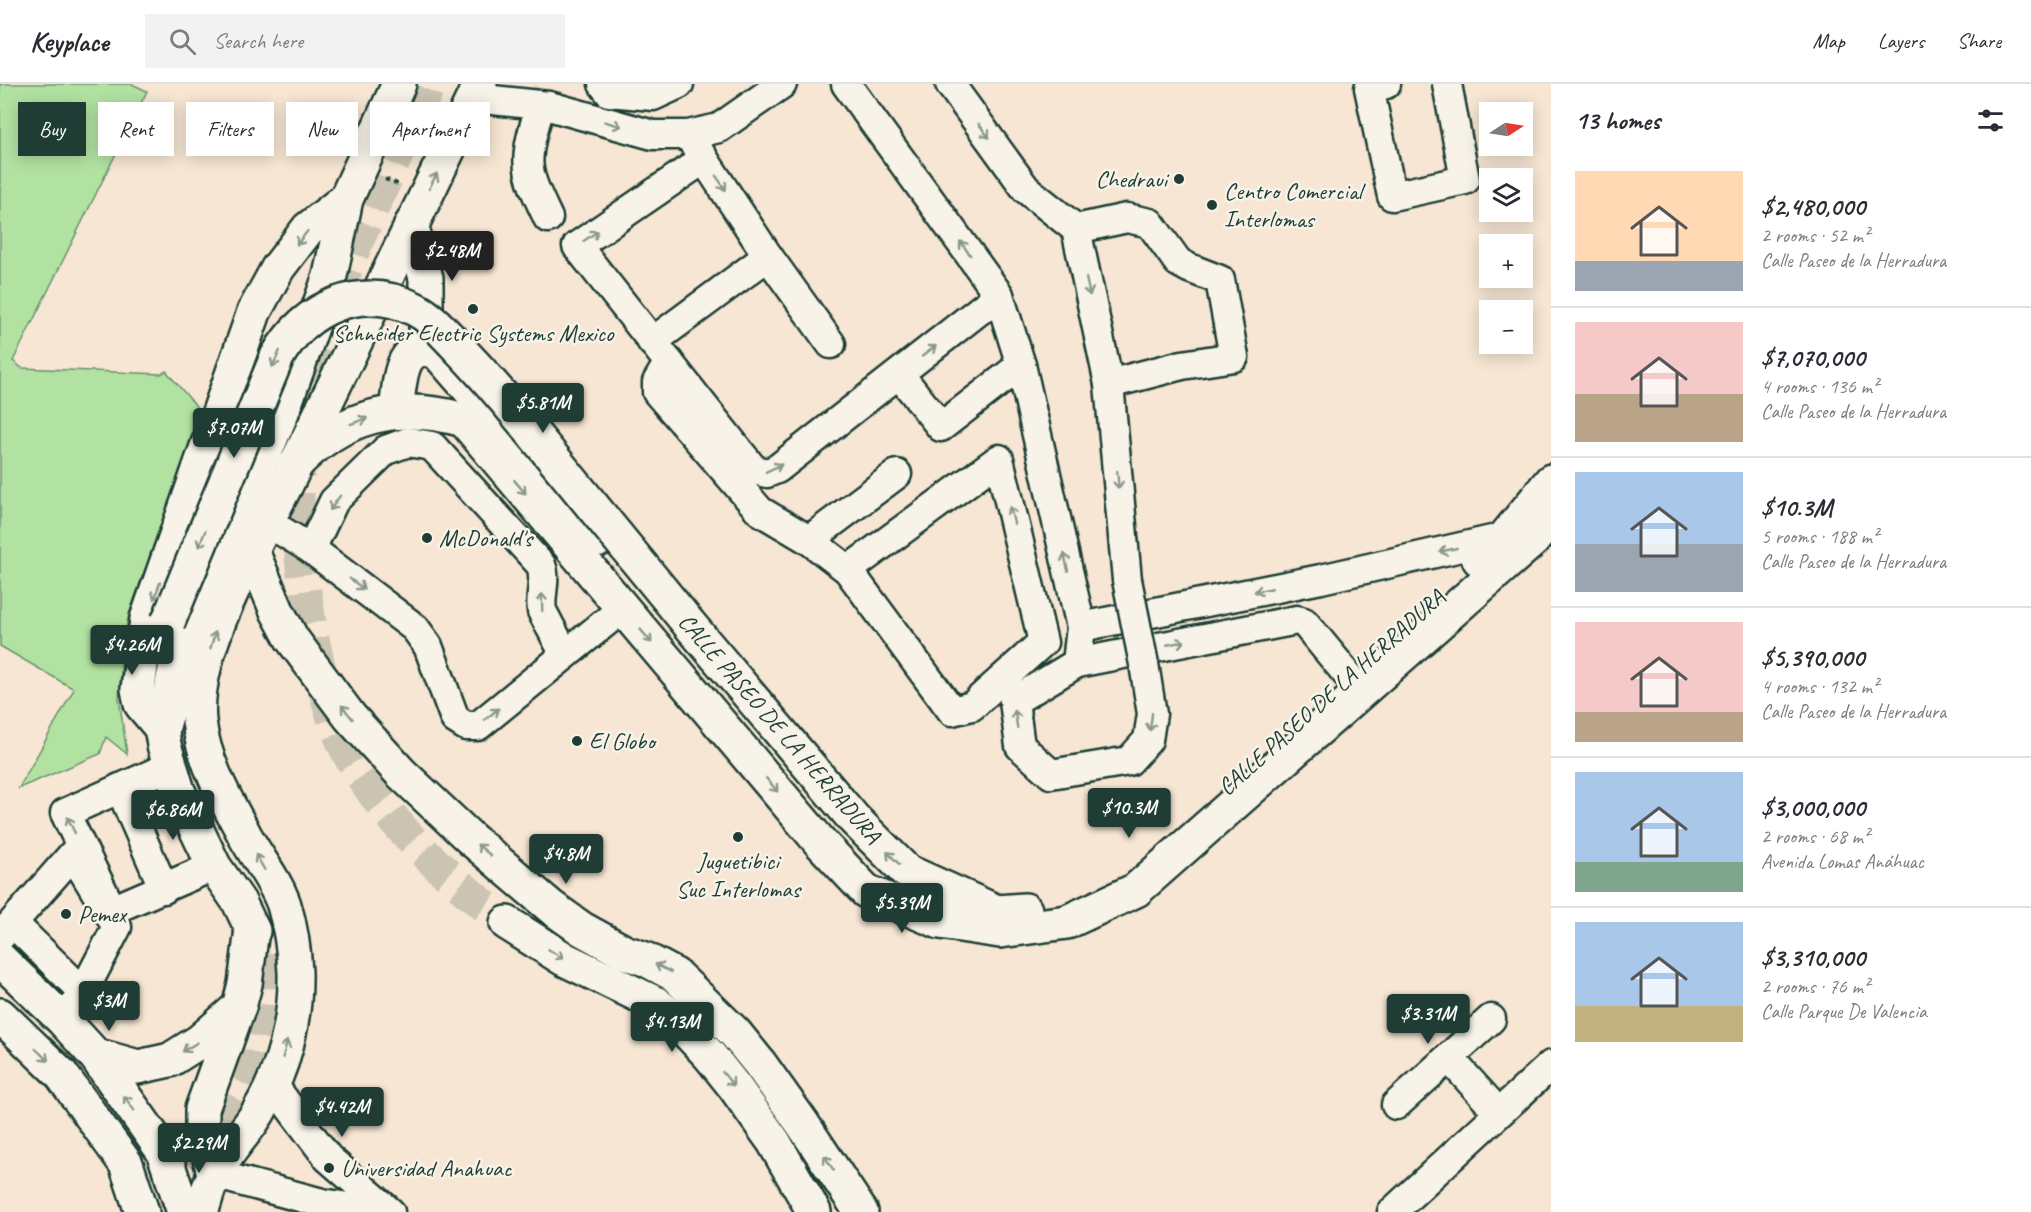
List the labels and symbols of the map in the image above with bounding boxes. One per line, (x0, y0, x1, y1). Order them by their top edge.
north arrow (1479, 102, 1533, 156)
one-way arrow (603, 119, 622, 130)
one-way arrow (978, 123, 990, 139)
place label: Chedraui (1096, 164, 1170, 194)
one-way arrow (428, 172, 440, 190)
marker: Chedraui (1172, 172, 1186, 186)
one-way arrow (715, 175, 727, 191)
place label: Centro Comercial Interlomas (1224, 176, 1366, 234)
marker: Centro Comercial Interlomas (1205, 198, 1219, 212)
one-way arrow (295, 229, 308, 245)
one-way arrow (582, 230, 599, 242)
pin: $2.48M (403, 231, 501, 282)
one-way arrow (959, 240, 971, 256)
one-way arrow (1083, 277, 1094, 297)
marker: Schneider Electric Systems Mexico (466, 302, 480, 316)
place label: Schneider Electric Systems Mexico (333, 318, 615, 348)
one-way arrow (921, 344, 937, 357)
one-way arrow (270, 350, 282, 368)
pin: $5.81M (494, 383, 592, 434)
pin: $7.07M (185, 408, 283, 459)
one-way arrow (349, 414, 367, 425)
one-way arrow (765, 462, 783, 474)
one-way arrow (1112, 469, 1123, 489)
one-way arrow (513, 479, 527, 494)
one-way arrow (329, 494, 341, 510)
one-way arrow (1006, 506, 1018, 525)
place label: McDonald's (439, 523, 535, 553)
one-way arrow (196, 530, 207, 548)
marker: McDonald's (420, 531, 434, 545)
one-way arrow (1438, 544, 1457, 556)
one-way arrow (1060, 553, 1072, 572)
one-way arrow (349, 578, 365, 590)
one-way arrow (150, 581, 161, 600)
street label: CALLE PASEO DE LA HERRADURA (1211, 582, 1451, 802)
one-way arrow (1254, 585, 1274, 596)
one-way arrow (537, 593, 548, 613)
street label: CALLE PASEO DE LA HERRADURA (672, 607, 889, 850)
pin: $4.26M (83, 625, 181, 676)
one-way arrow (639, 628, 653, 643)
one-way arrow (208, 631, 219, 650)
one-way arrow (1166, 637, 1185, 649)
one-way arrow (340, 704, 353, 720)
one-way arrow (484, 708, 500, 721)
one-way arrow (1010, 710, 1021, 730)
one-way arrow (1145, 711, 1156, 731)
place label: El Globo (589, 726, 657, 756)
marker: El Globo (570, 734, 584, 748)
one-way arrow (765, 777, 778, 793)
pin: $10.3M (1080, 788, 1178, 839)
pin: $6.86M (124, 790, 222, 841)
one-way arrow (65, 816, 76, 834)
marker: Juguetibici Suc Interlomas (731, 830, 745, 844)
pin: $4.8M (524, 834, 608, 885)
one-way arrow (477, 843, 492, 857)
place label: Juguetibici Suc Interlomas (676, 846, 803, 904)
one-way arrow (885, 850, 900, 865)
one-way arrow (254, 854, 266, 871)
pin: $5.39M (853, 883, 951, 934)
place label: Pemex (78, 899, 128, 929)
marker: Pemex (59, 907, 73, 921)
one-way arrow (547, 949, 564, 961)
one-way arrow (654, 962, 672, 973)
pin: $3M (80, 981, 138, 1032)
pin: $3.31M (1379, 994, 1477, 1045)
pin: $4.13M (623, 1002, 721, 1053)
one-way arrow (280, 1040, 291, 1059)
one-way arrow (182, 1041, 199, 1054)
one-way arrow (34, 1048, 49, 1062)
one-way arrow (722, 1071, 735, 1087)
pin: $4.42M (293, 1087, 391, 1138)
one-way arrow (123, 1095, 135, 1112)
pin: $2.29M (150, 1123, 248, 1174)
place label: Universidad Anahuac (341, 1153, 513, 1183)
one-way arrow (823, 1155, 835, 1171)
marker: Universidad Anahuac (322, 1161, 336, 1175)

